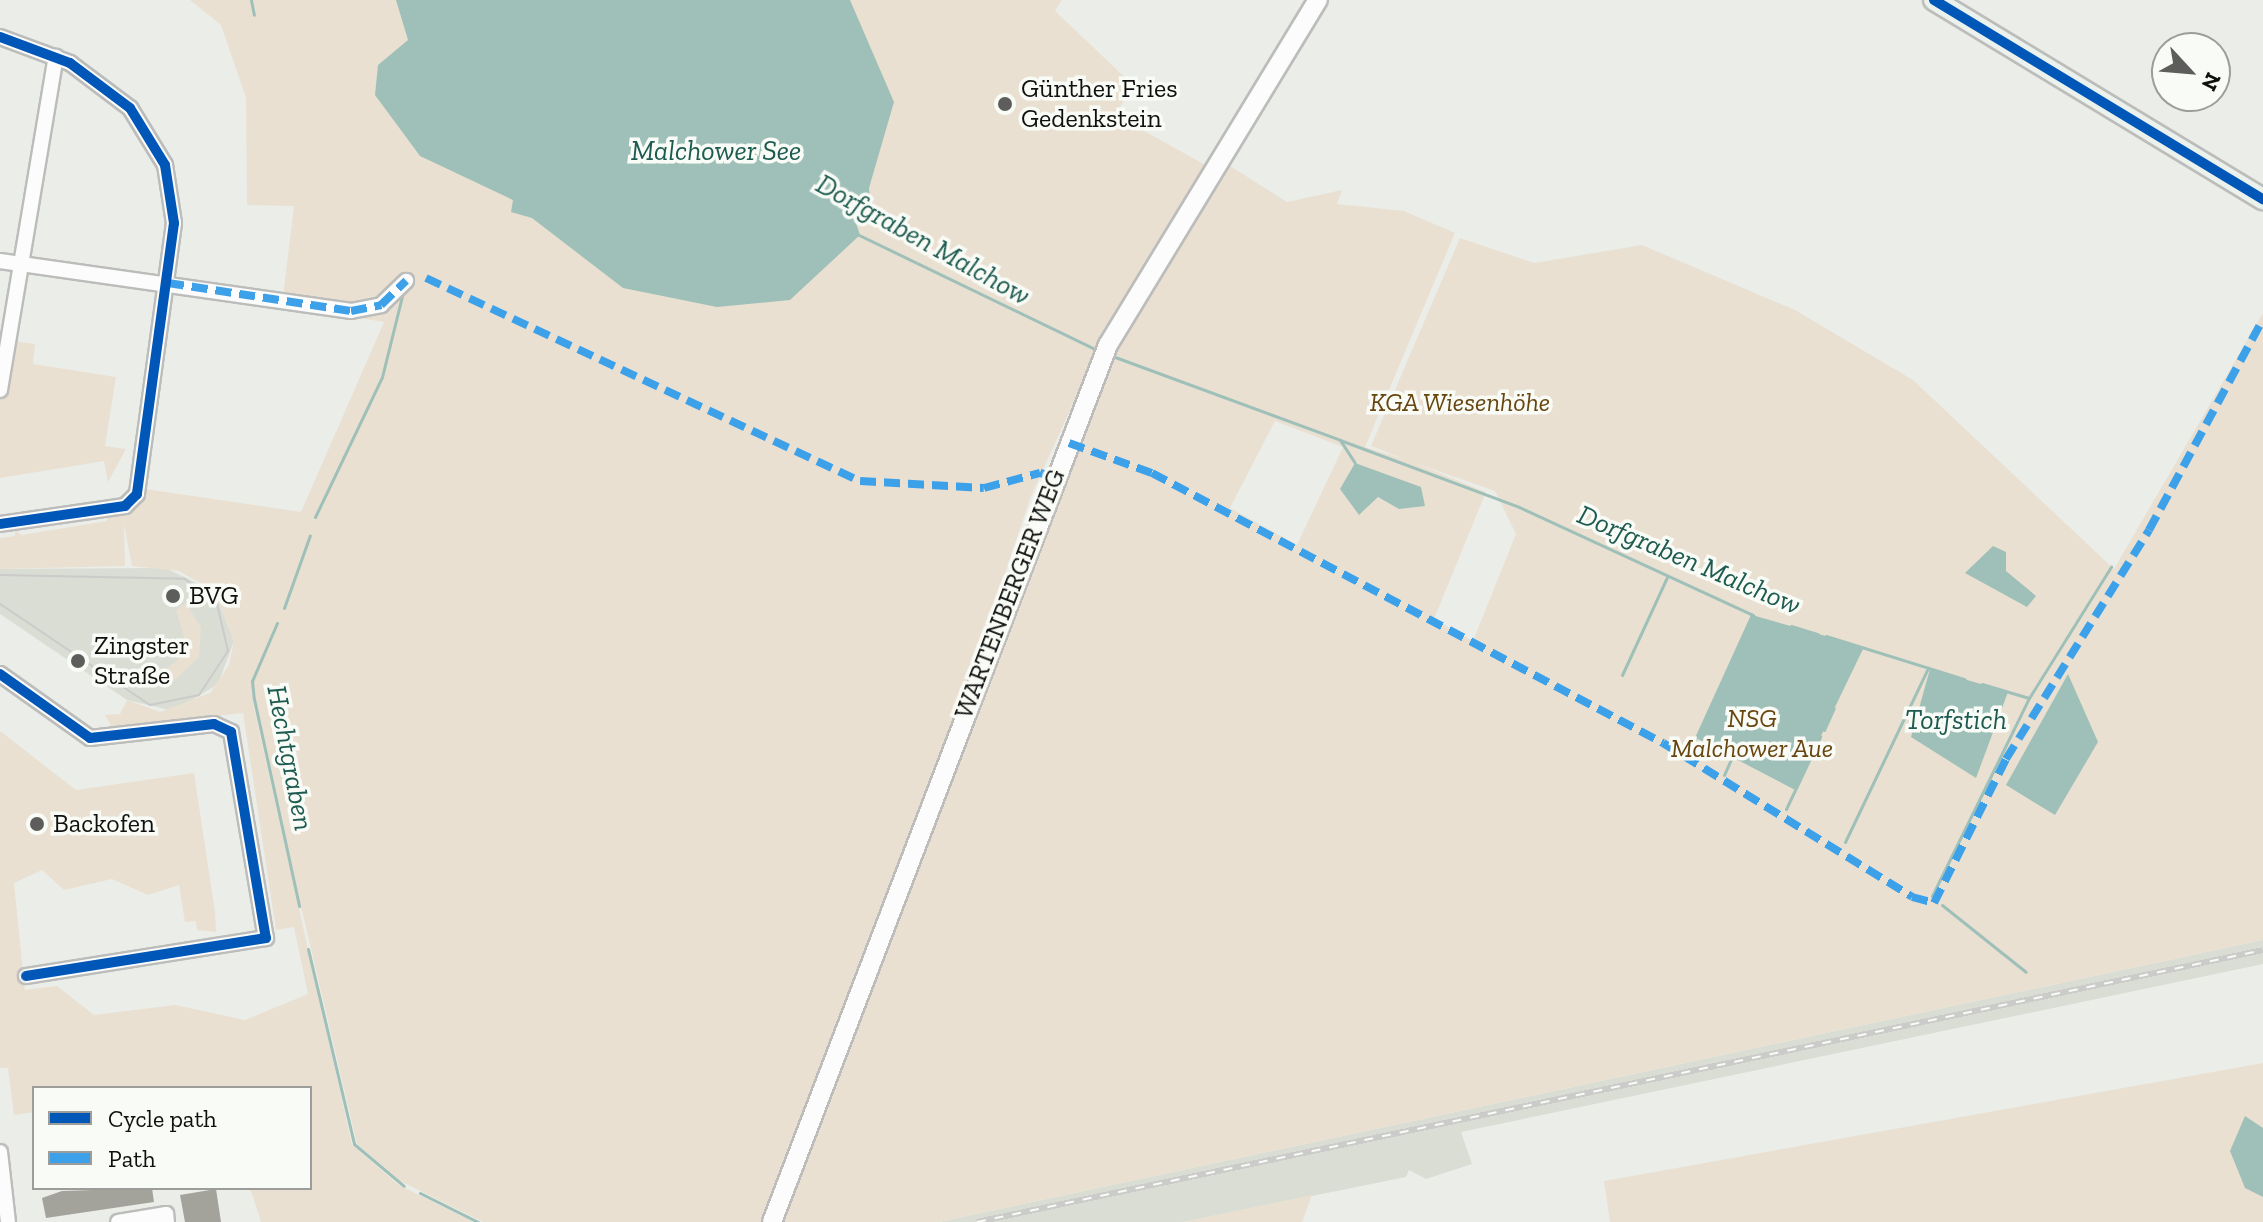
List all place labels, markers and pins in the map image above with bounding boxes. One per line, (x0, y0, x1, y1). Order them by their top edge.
place label: Günther Fries Gedenkstein (1021, 73, 1178, 134)
marker: Günther Fries Gedenkstein (996, 95, 1014, 113)
place label: BVG (189, 580, 238, 612)
marker: BVG (164, 587, 182, 605)
place label: Zingster Straße (94, 630, 190, 692)
marker: Zingster Straße (69, 652, 87, 670)
place label: Backofen (53, 808, 155, 840)
marker: Backofen (28, 815, 46, 833)

